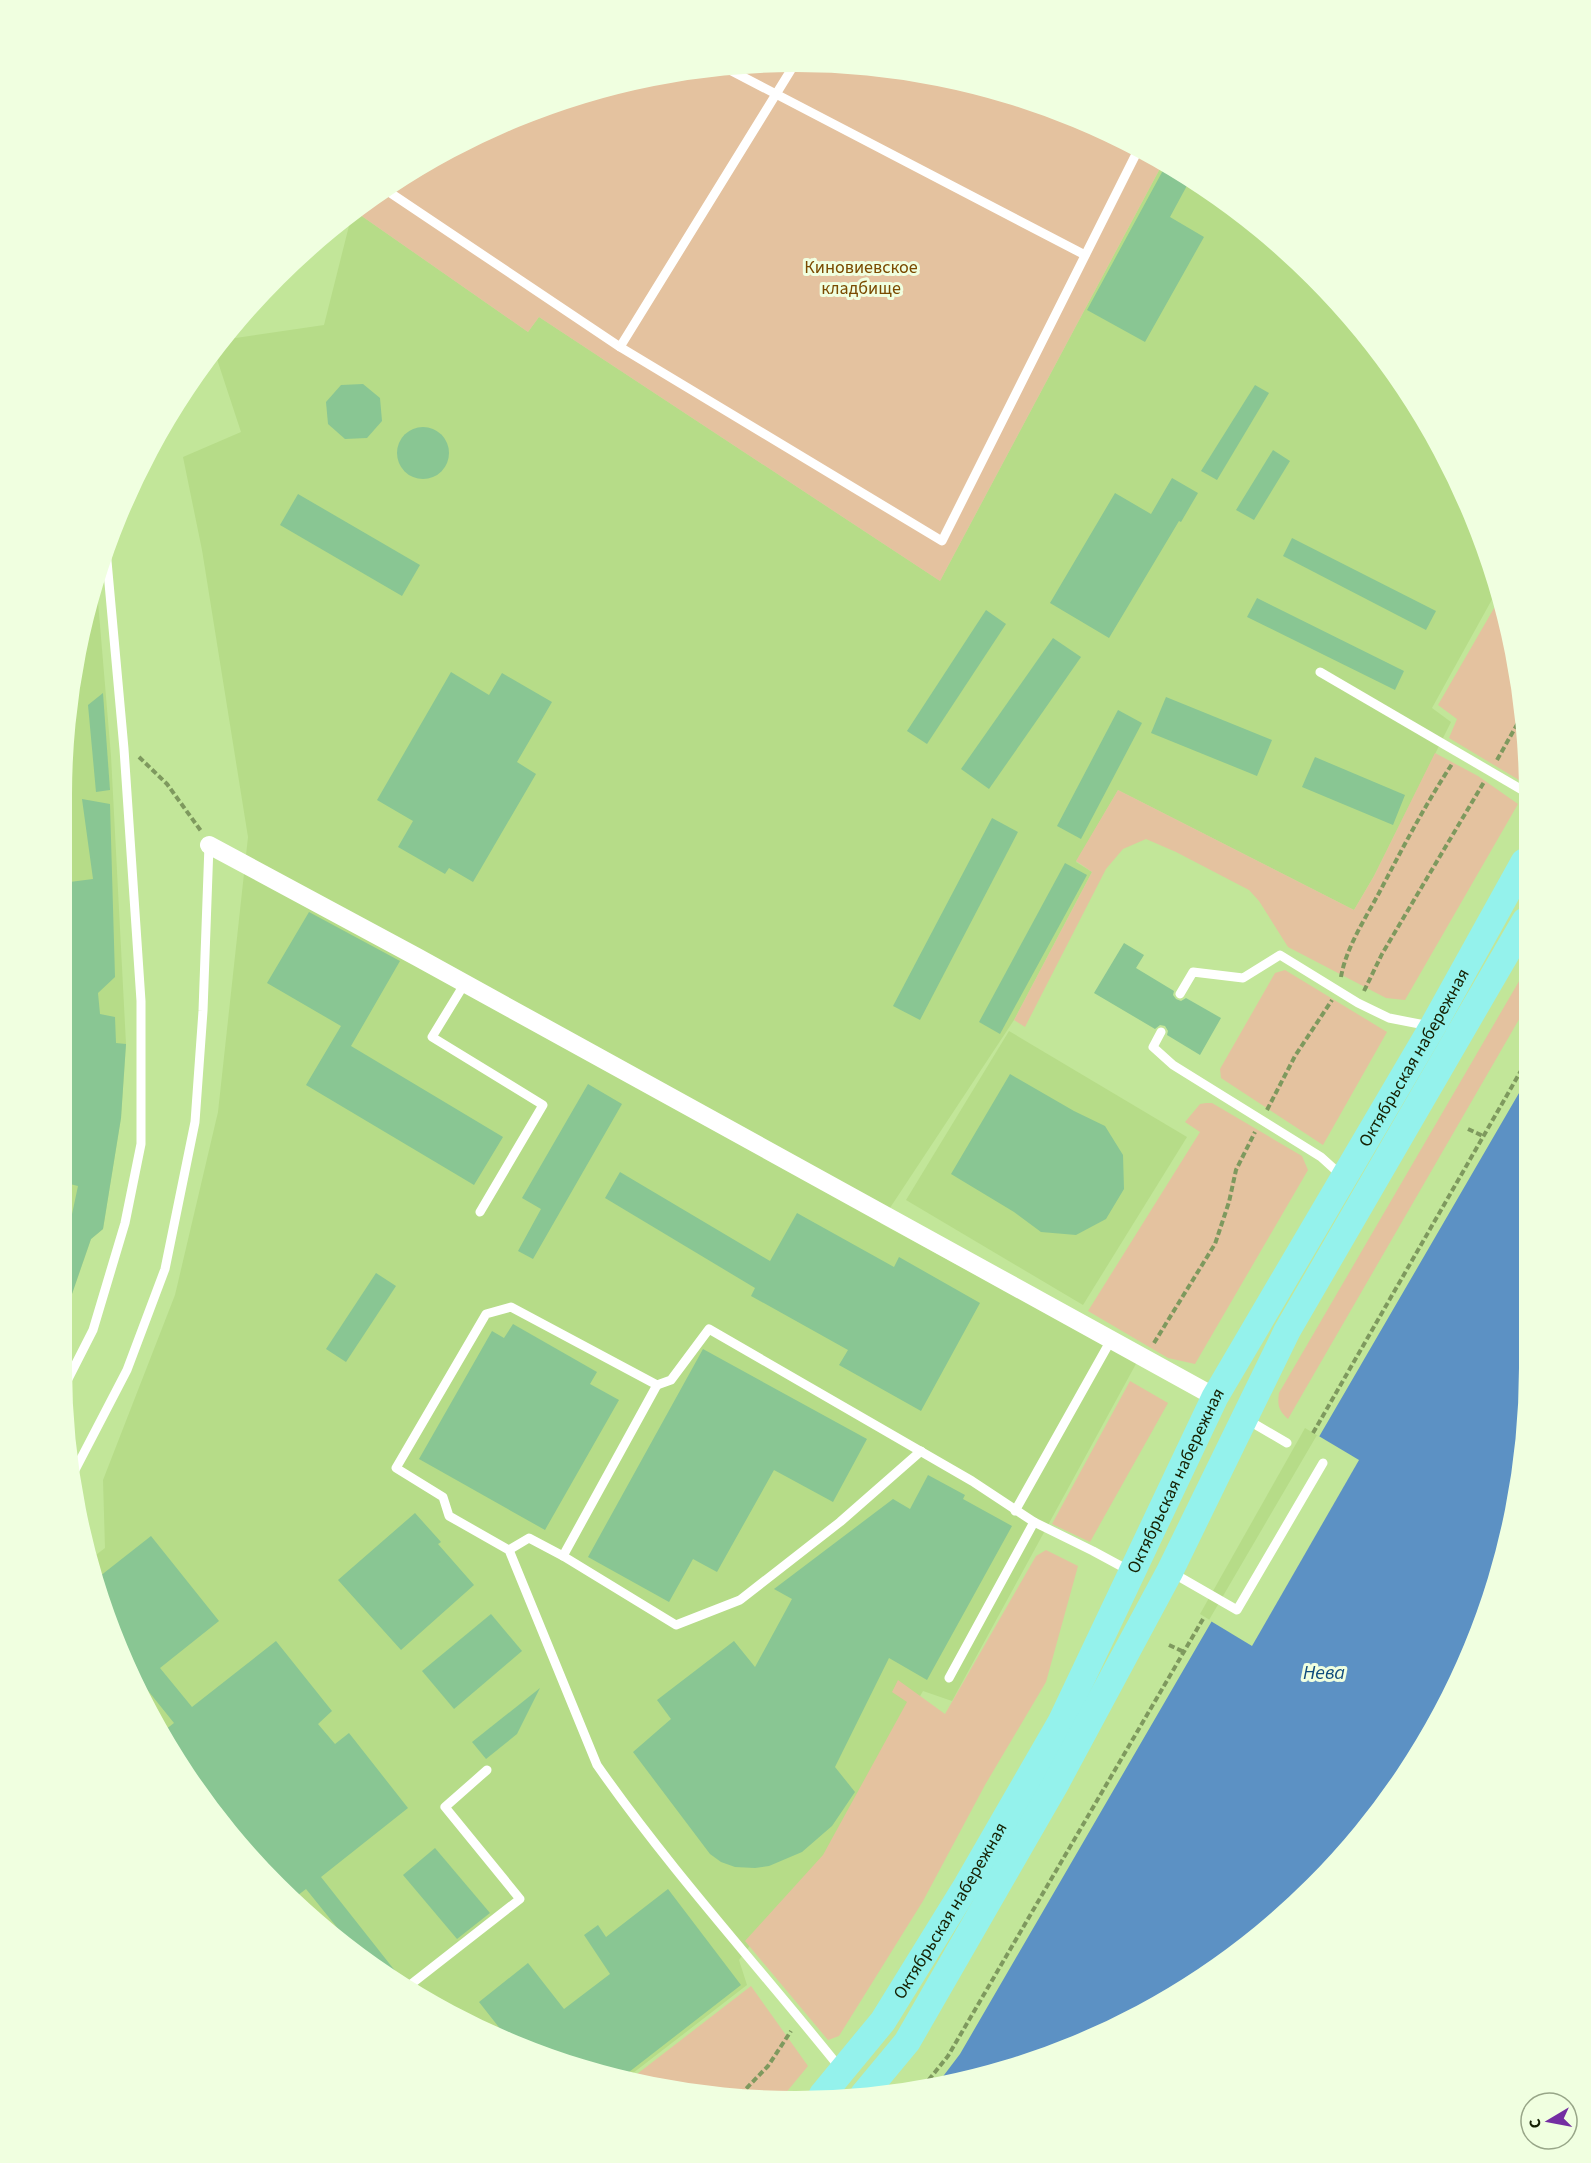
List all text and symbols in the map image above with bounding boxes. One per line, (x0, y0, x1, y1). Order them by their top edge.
park label: Киновиевское кладбище (804, 255, 918, 301)
street label: Октябрьская набережная (1352, 964, 1475, 1152)
street label: Октябрьская набережная (1121, 1383, 1230, 1578)
water label: Нева (1303, 1659, 1345, 1687)
street label: Октябрьская набережная (887, 1818, 1013, 2004)
north arrow (1519, 2091, 1579, 2151)
text: С (1524, 2117, 1547, 2130)

